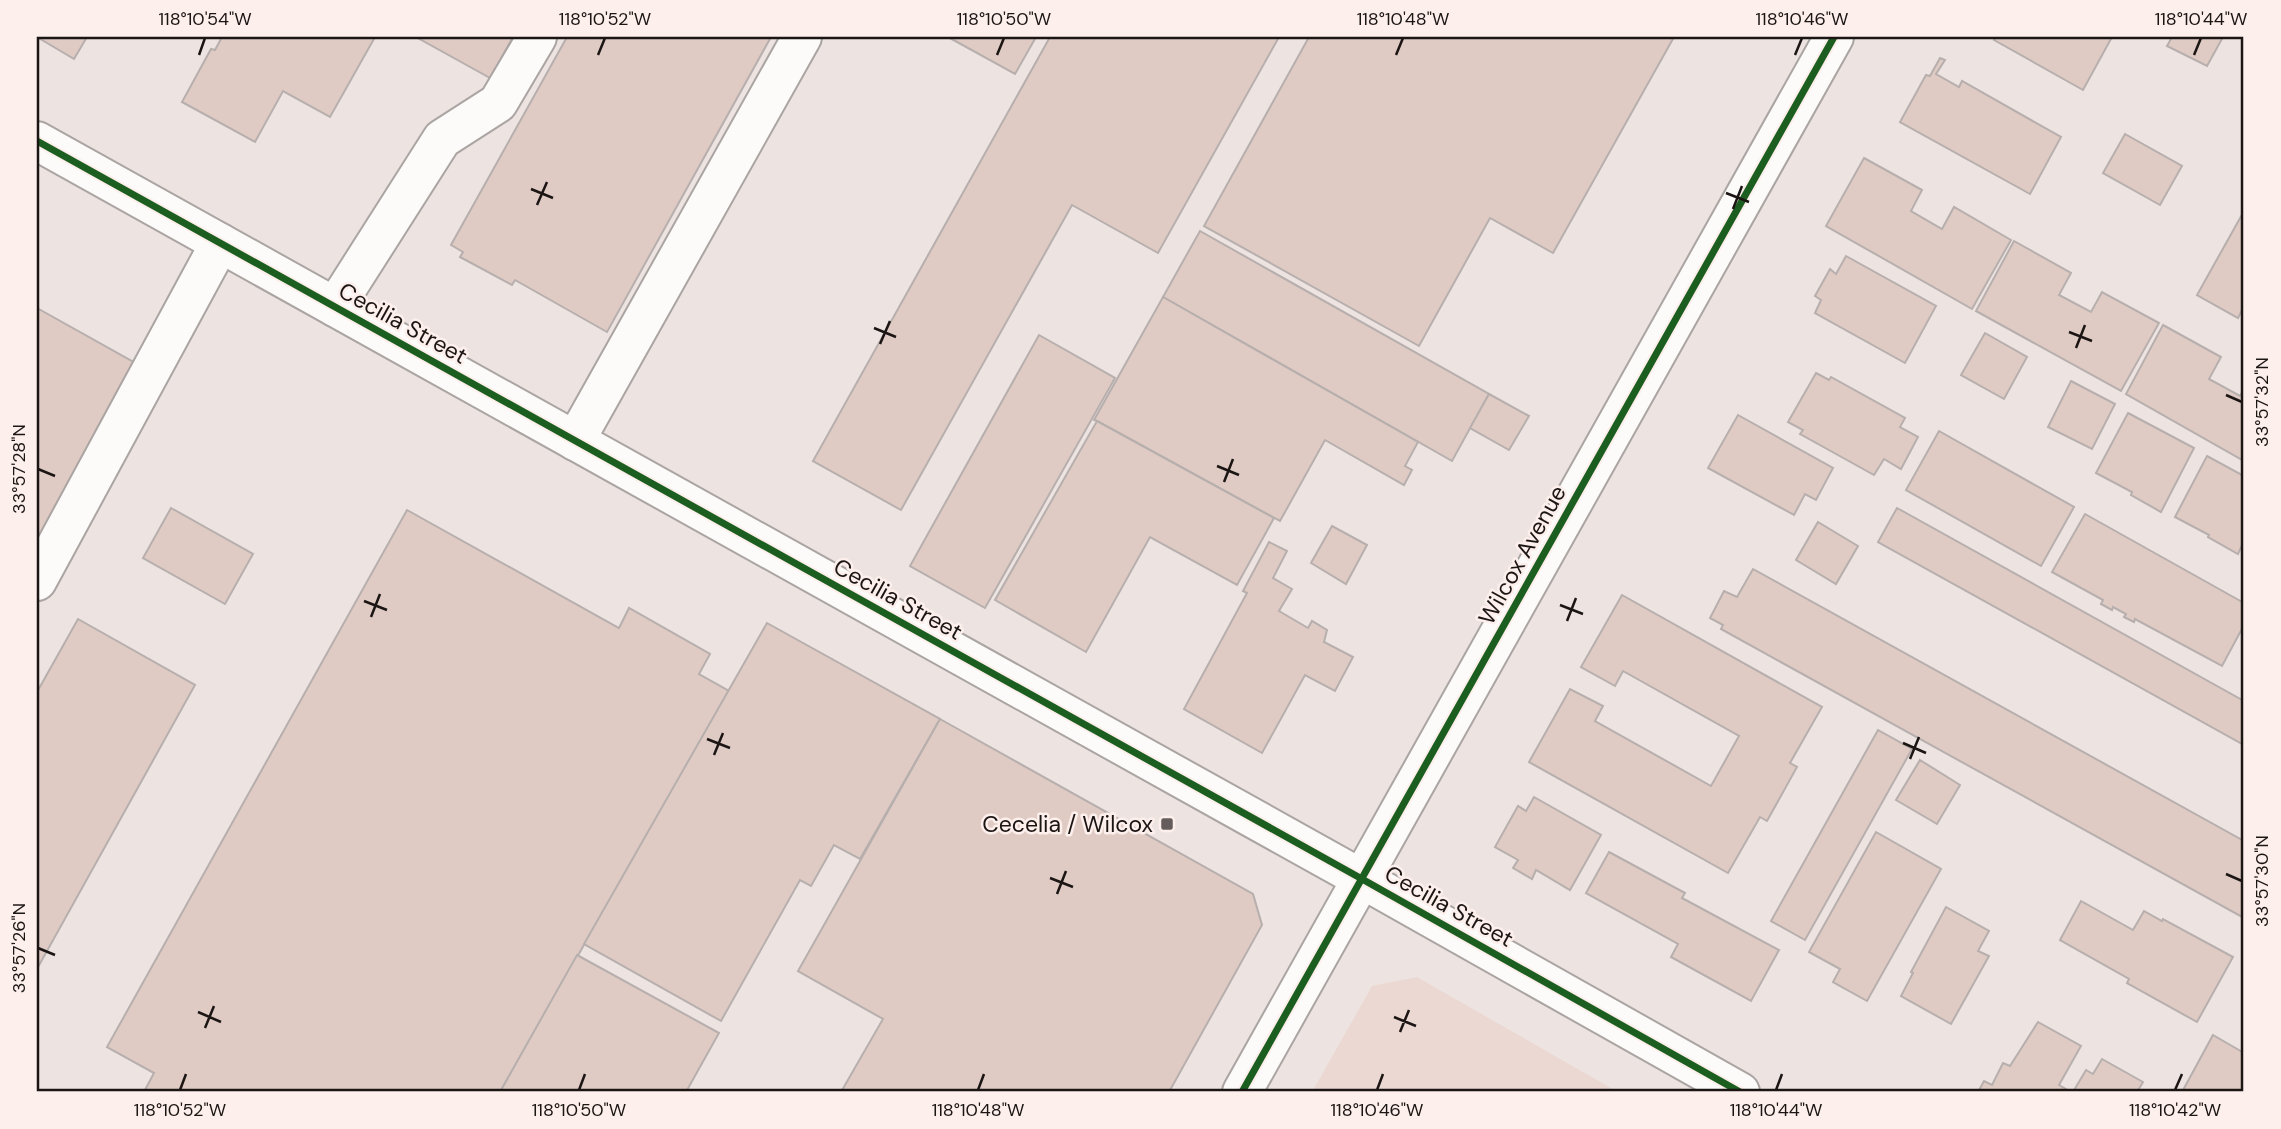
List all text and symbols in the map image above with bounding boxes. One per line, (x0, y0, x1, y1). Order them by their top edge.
text: 118°10'54"W (158, 7, 252, 31)
text: 118°10'52"W (559, 7, 651, 31)
text: 118°10'50"W (957, 7, 1051, 31)
text: 118°10'48"W (1357, 7, 1449, 31)
text: 118°10'46"W (1755, 7, 1849, 31)
text: 118°10'44"W (2155, 7, 2247, 31)
street label: Cecilia Street (333, 275, 473, 371)
text: 33°57'32"N (2250, 357, 2274, 447)
text: 33°57'28"N (7, 424, 31, 514)
street label: Wilcox Avenue (1471, 480, 1573, 630)
street label: Cecilia Street (828, 551, 968, 647)
place label: Cecelia / Wilcox (982, 809, 1153, 839)
marker: Cecelia / Wilcox (1159, 816, 1175, 832)
text: 33°57'30"N (2250, 835, 2274, 927)
street label: Cecilia Street (1379, 858, 1519, 954)
text: 33°57'26"N (7, 903, 31, 993)
text: 118°10'52"W (134, 1098, 226, 1122)
text: 118°10'50"W (532, 1098, 626, 1122)
text: 118°10'48"W (932, 1098, 1024, 1122)
text: 118°10'46"W (1330, 1098, 1424, 1122)
text: 118°10'44"W (1730, 1098, 1822, 1122)
text: 118°10'42"W (2129, 1098, 2221, 1122)

